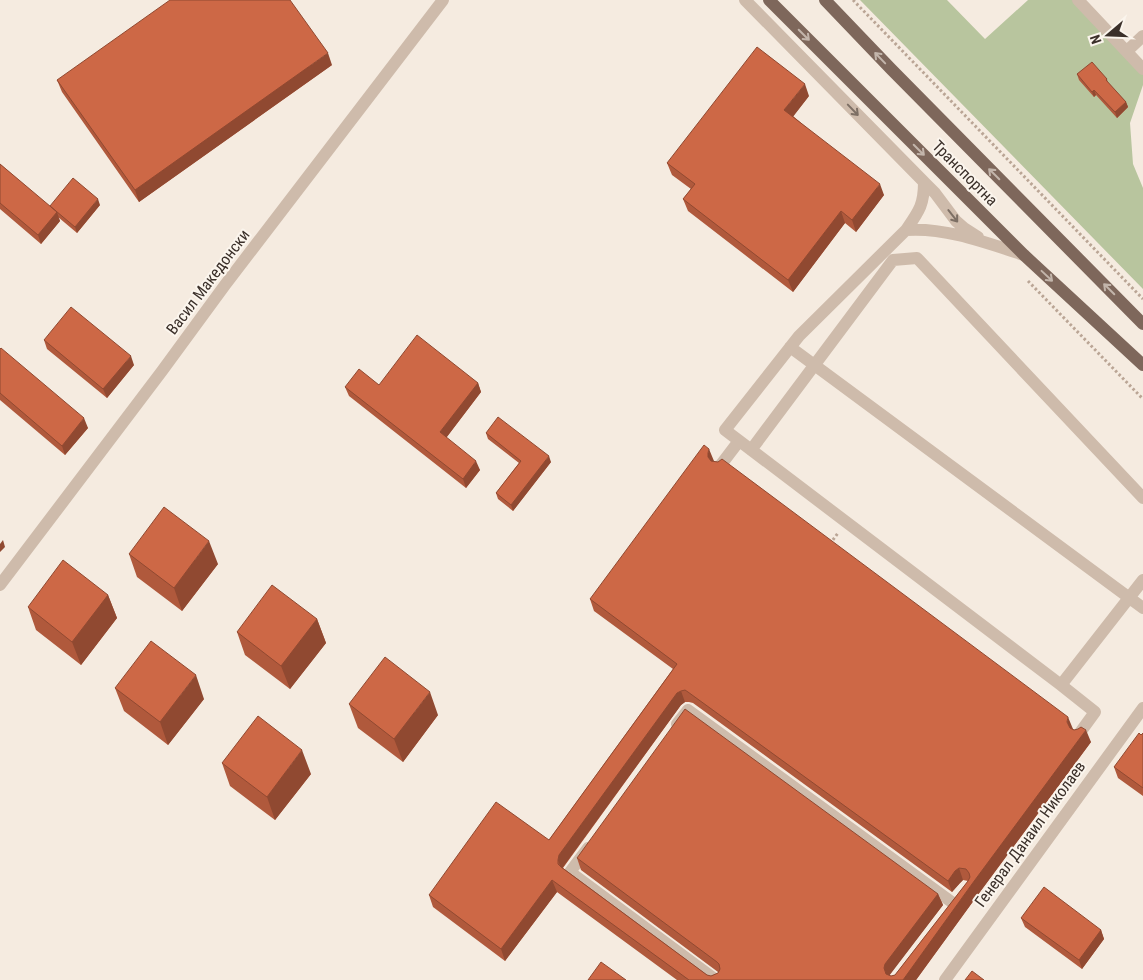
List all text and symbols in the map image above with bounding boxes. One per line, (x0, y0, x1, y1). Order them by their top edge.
north arrow (1083, 10, 1133, 60)
one-way arrow (798, 28, 810, 41)
text: N (1087, 33, 1105, 46)
one-way arrow (874, 52, 886, 65)
one-way arrow (847, 103, 859, 116)
street label: Транспортна (928, 136, 1002, 210)
one-way arrow (912, 143, 924, 155)
one-way arrow (988, 168, 1001, 180)
one-way arrow (947, 209, 958, 222)
street label: Васил Македонски (162, 226, 254, 338)
one-way arrow (1040, 270, 1053, 282)
one-way arrow (1103, 283, 1115, 296)
street label: Генерал Данаил Николаев (971, 757, 1089, 911)

